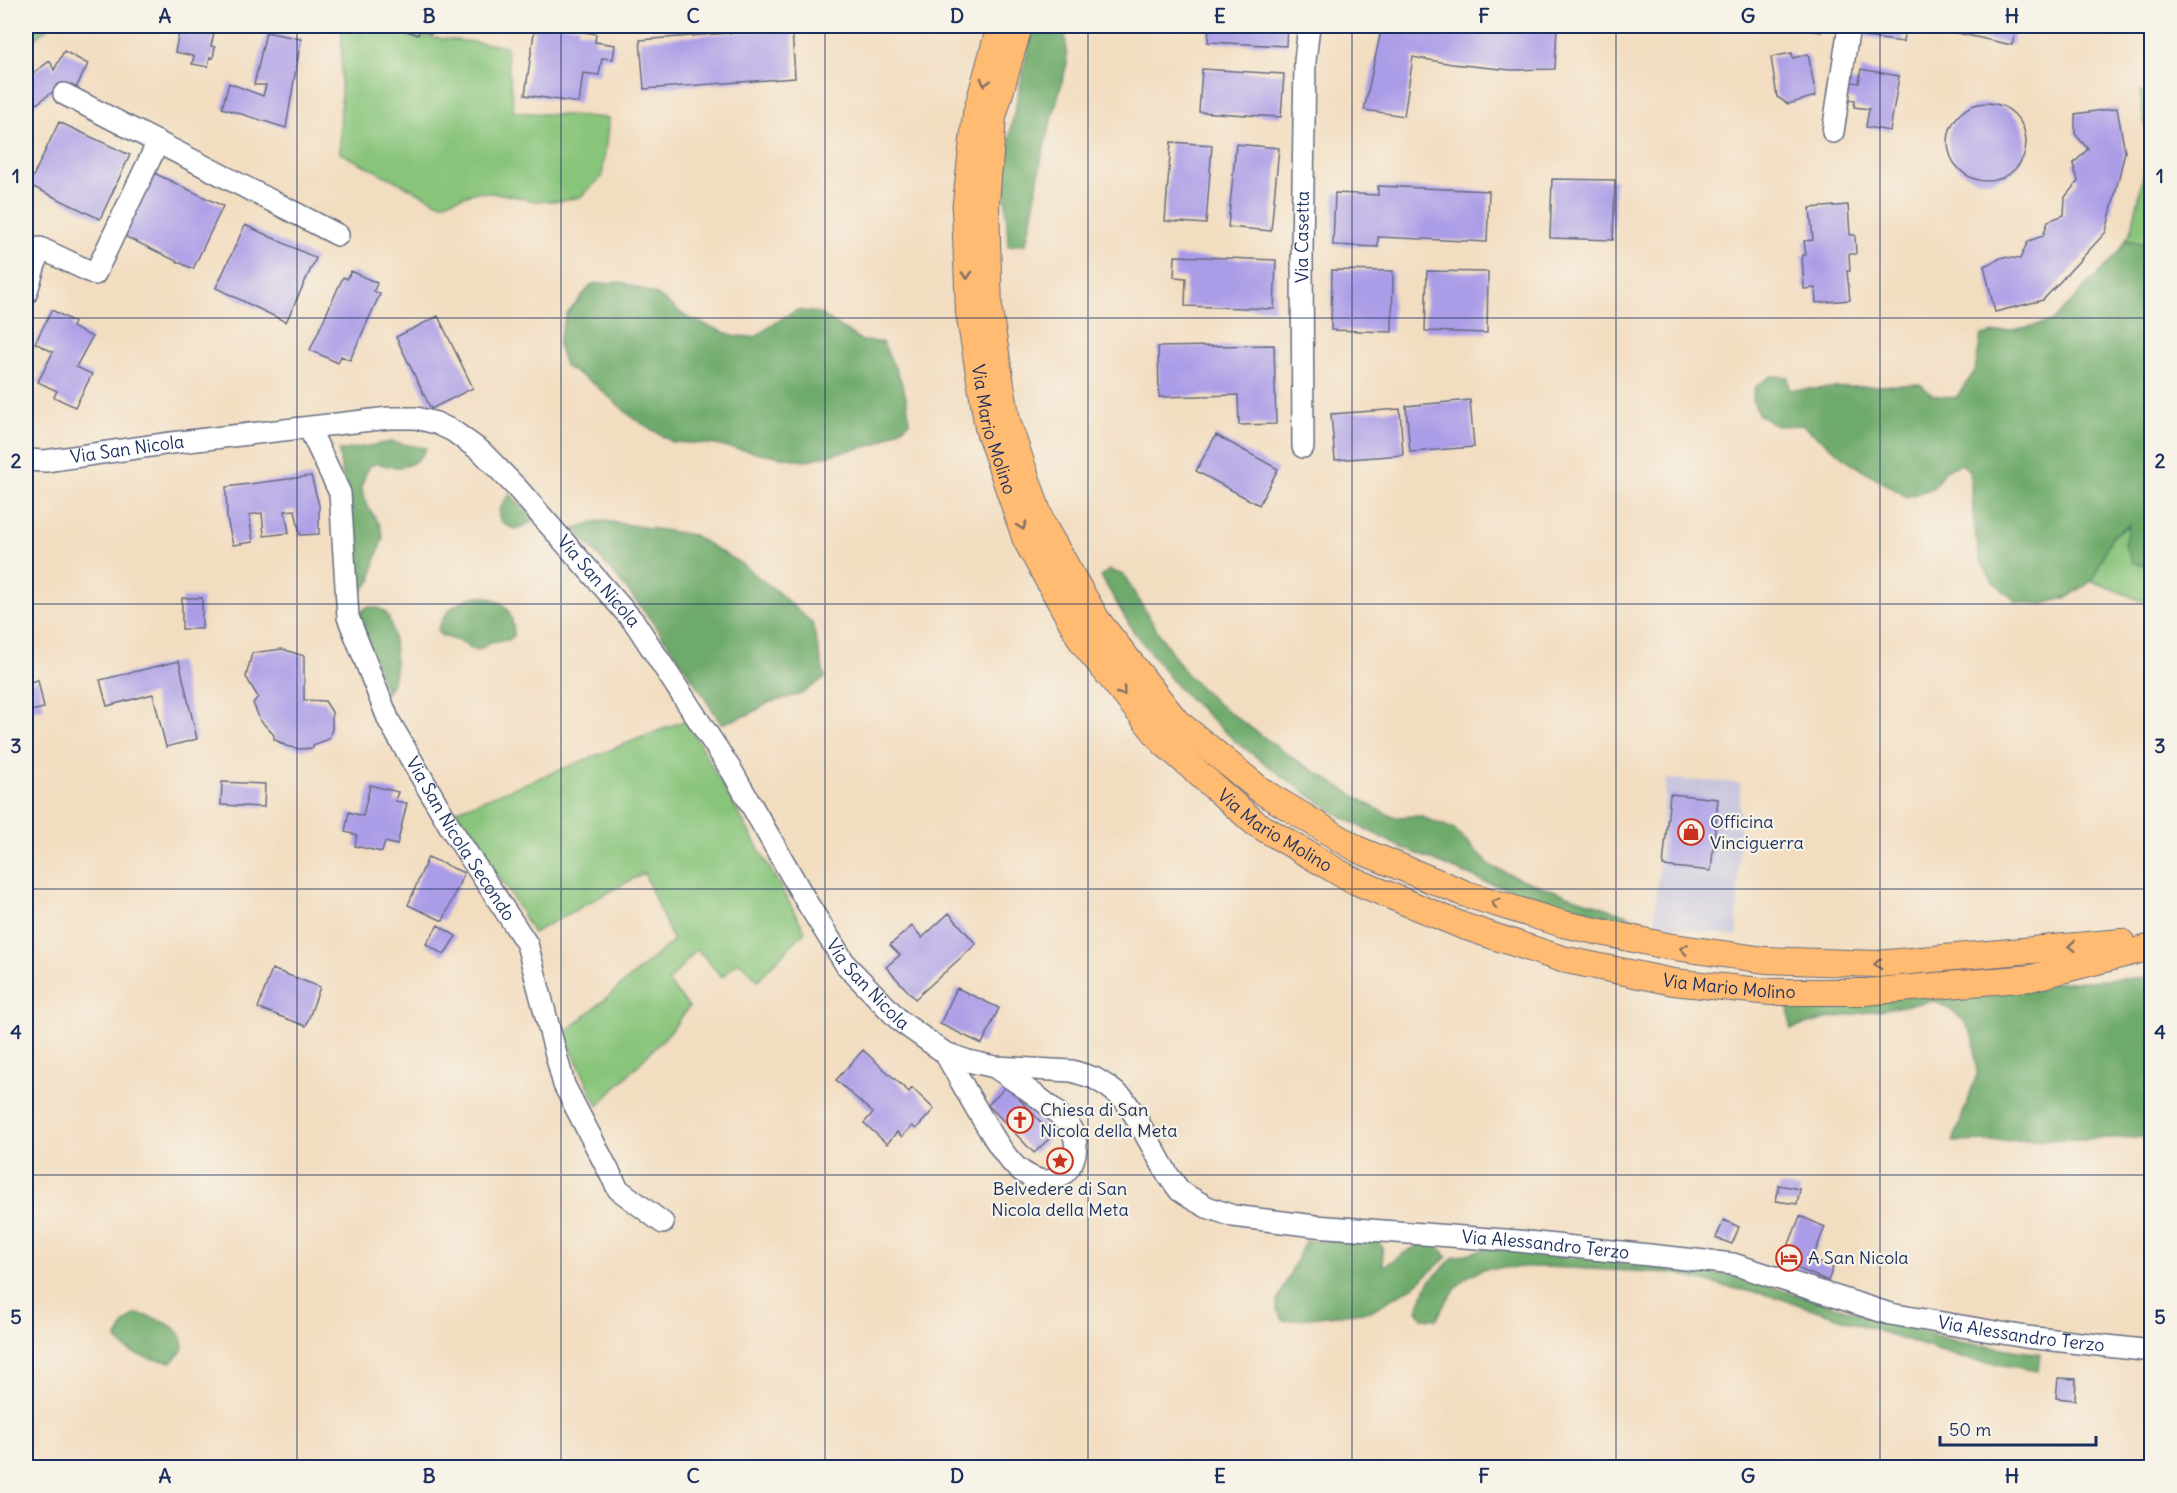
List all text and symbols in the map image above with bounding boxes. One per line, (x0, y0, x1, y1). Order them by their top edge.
text: A (159, 3, 172, 28)
text: B (422, 3, 436, 28)
text: C (686, 3, 700, 28)
text: D (950, 3, 964, 28)
text: E (1214, 3, 1226, 28)
text: F (1478, 3, 1490, 28)
text: G (1741, 3, 1755, 28)
text: H (2005, 3, 2019, 28)
one-way arrow (979, 77, 992, 87)
text: 1 (12, 163, 20, 188)
text: 1 (2156, 163, 2164, 188)
street label: Via Casetta (1290, 191, 1314, 283)
one-way arrow (961, 271, 974, 280)
street label: Via Mario Molino (967, 363, 1022, 497)
street label: Via San Nicola (69, 430, 185, 468)
text: 2 (11, 448, 22, 473)
text: 2 (2155, 448, 2166, 473)
one-way arrow (1014, 520, 1027, 531)
street label: Via San Nicola (552, 530, 645, 632)
one-way arrow (1115, 685, 1126, 696)
text: 3 (10, 733, 22, 758)
text: 3 (2154, 733, 2166, 758)
street label: Via San Nicola Secondo (401, 753, 521, 925)
street label: Via Mario Molino (1213, 784, 1337, 877)
place label: Officina Vinciguerra (1710, 810, 1804, 854)
shop icon: Officina Vinciguerra (1676, 817, 1706, 847)
one-way arrow (1490, 898, 1501, 910)
street label: Via San Nicola (821, 934, 914, 1035)
one-way arrow (2068, 939, 2077, 952)
one-way arrow (1679, 943, 1689, 955)
one-way arrow (1874, 957, 1883, 970)
street label: Via Mario Molino (1660, 968, 1796, 1003)
text: 4 (10, 1019, 22, 1044)
text: 4 (2154, 1019, 2166, 1044)
place label: Chiesa di San Nicola della Meta (1040, 1098, 1177, 1142)
church icon: Chiesa di San Nicola della Meta (1005, 1105, 1035, 1135)
place icon: Belvedere di San Nicola della Meta (1045, 1146, 1075, 1176)
place label: Belvedere di San Nicola della Meta (991, 1177, 1129, 1221)
street label: Via Alessandro Terzo (1461, 1225, 1631, 1264)
hotel icon: A San Nicola (1774, 1243, 1804, 1273)
place label: A San Nicola (1808, 1246, 1909, 1269)
text: 5 (10, 1304, 22, 1329)
text: 5 (2154, 1304, 2166, 1329)
street label: Via Alessandro Terzo (1936, 1310, 2106, 1357)
scale bar (1940, 1409, 2096, 1447)
text: 50 m (1949, 1418, 1991, 1441)
text: A (159, 1463, 172, 1488)
text: B (422, 1463, 436, 1488)
text: C (686, 1463, 700, 1488)
text: D (950, 1463, 964, 1488)
text: E (1214, 1463, 1226, 1488)
text: F (1478, 1463, 1490, 1488)
text: G (1741, 1463, 1755, 1488)
text: H (2005, 1463, 2019, 1488)

